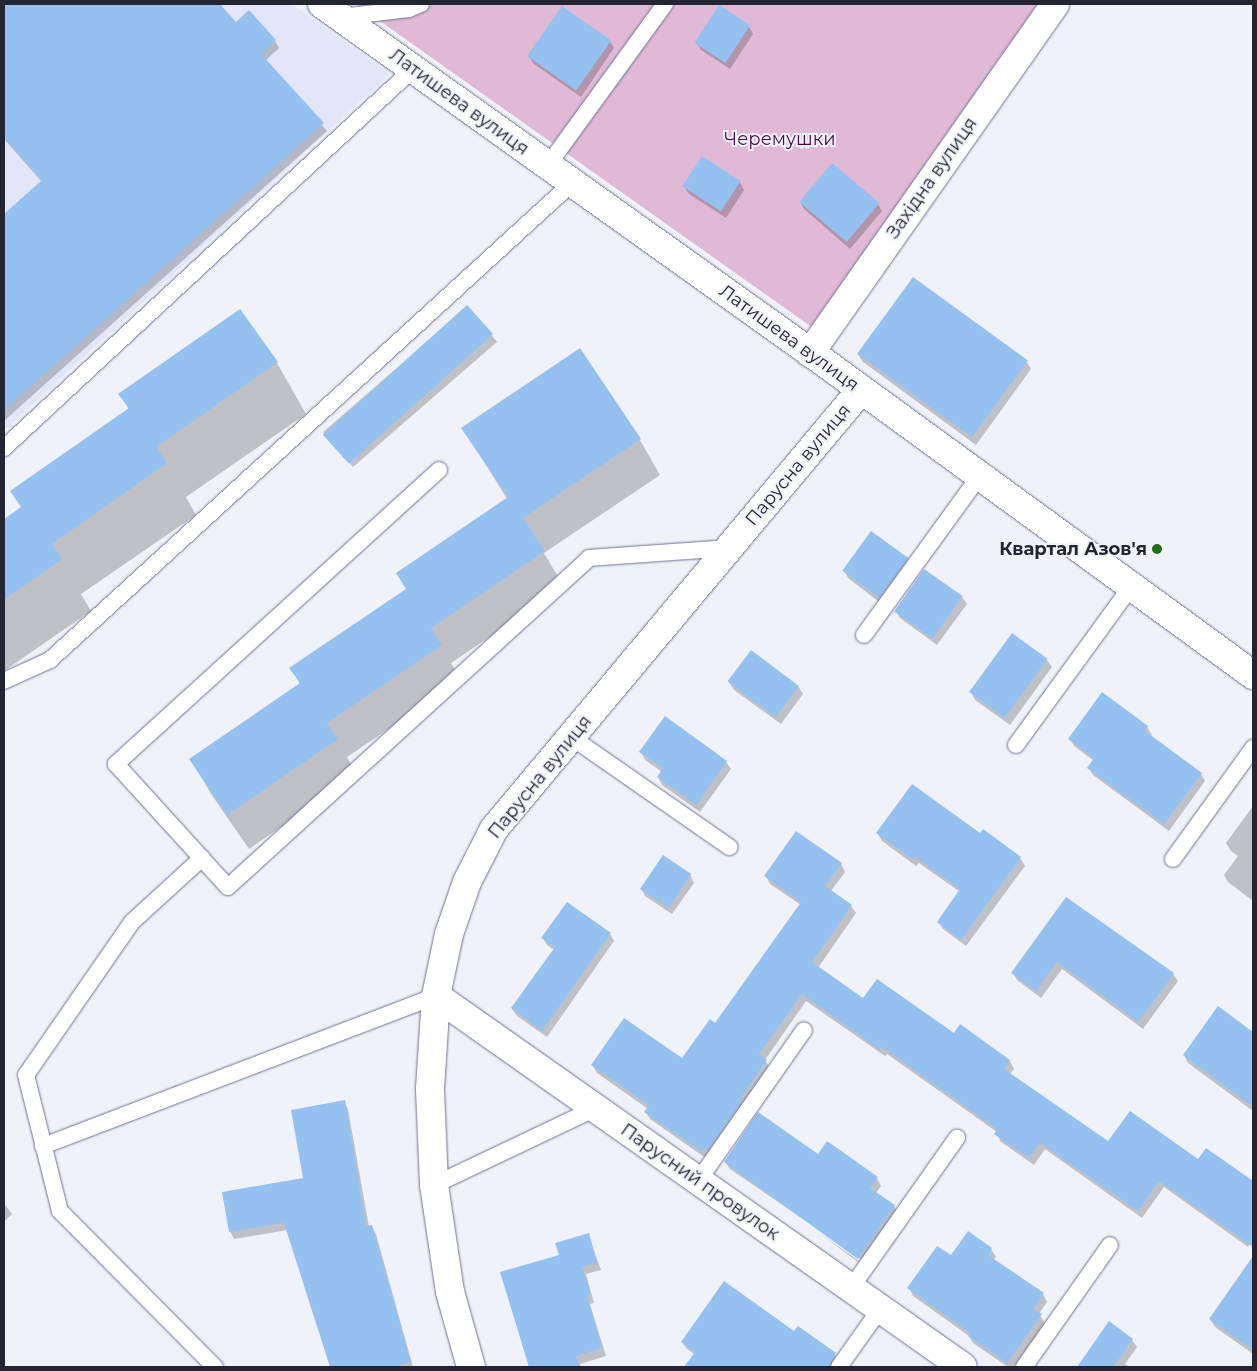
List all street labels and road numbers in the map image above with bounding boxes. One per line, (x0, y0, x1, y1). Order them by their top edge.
street label: Латишева вулиця (385, 44, 533, 160)
street label: Західна вулиця (882, 113, 982, 243)
street label: Латишева вулиця (715, 280, 863, 396)
street label: Парусна вулиця (741, 400, 855, 530)
street label: Парусна вулиця (484, 711, 596, 843)
street label: Парусний провулок (616, 1119, 784, 1245)

